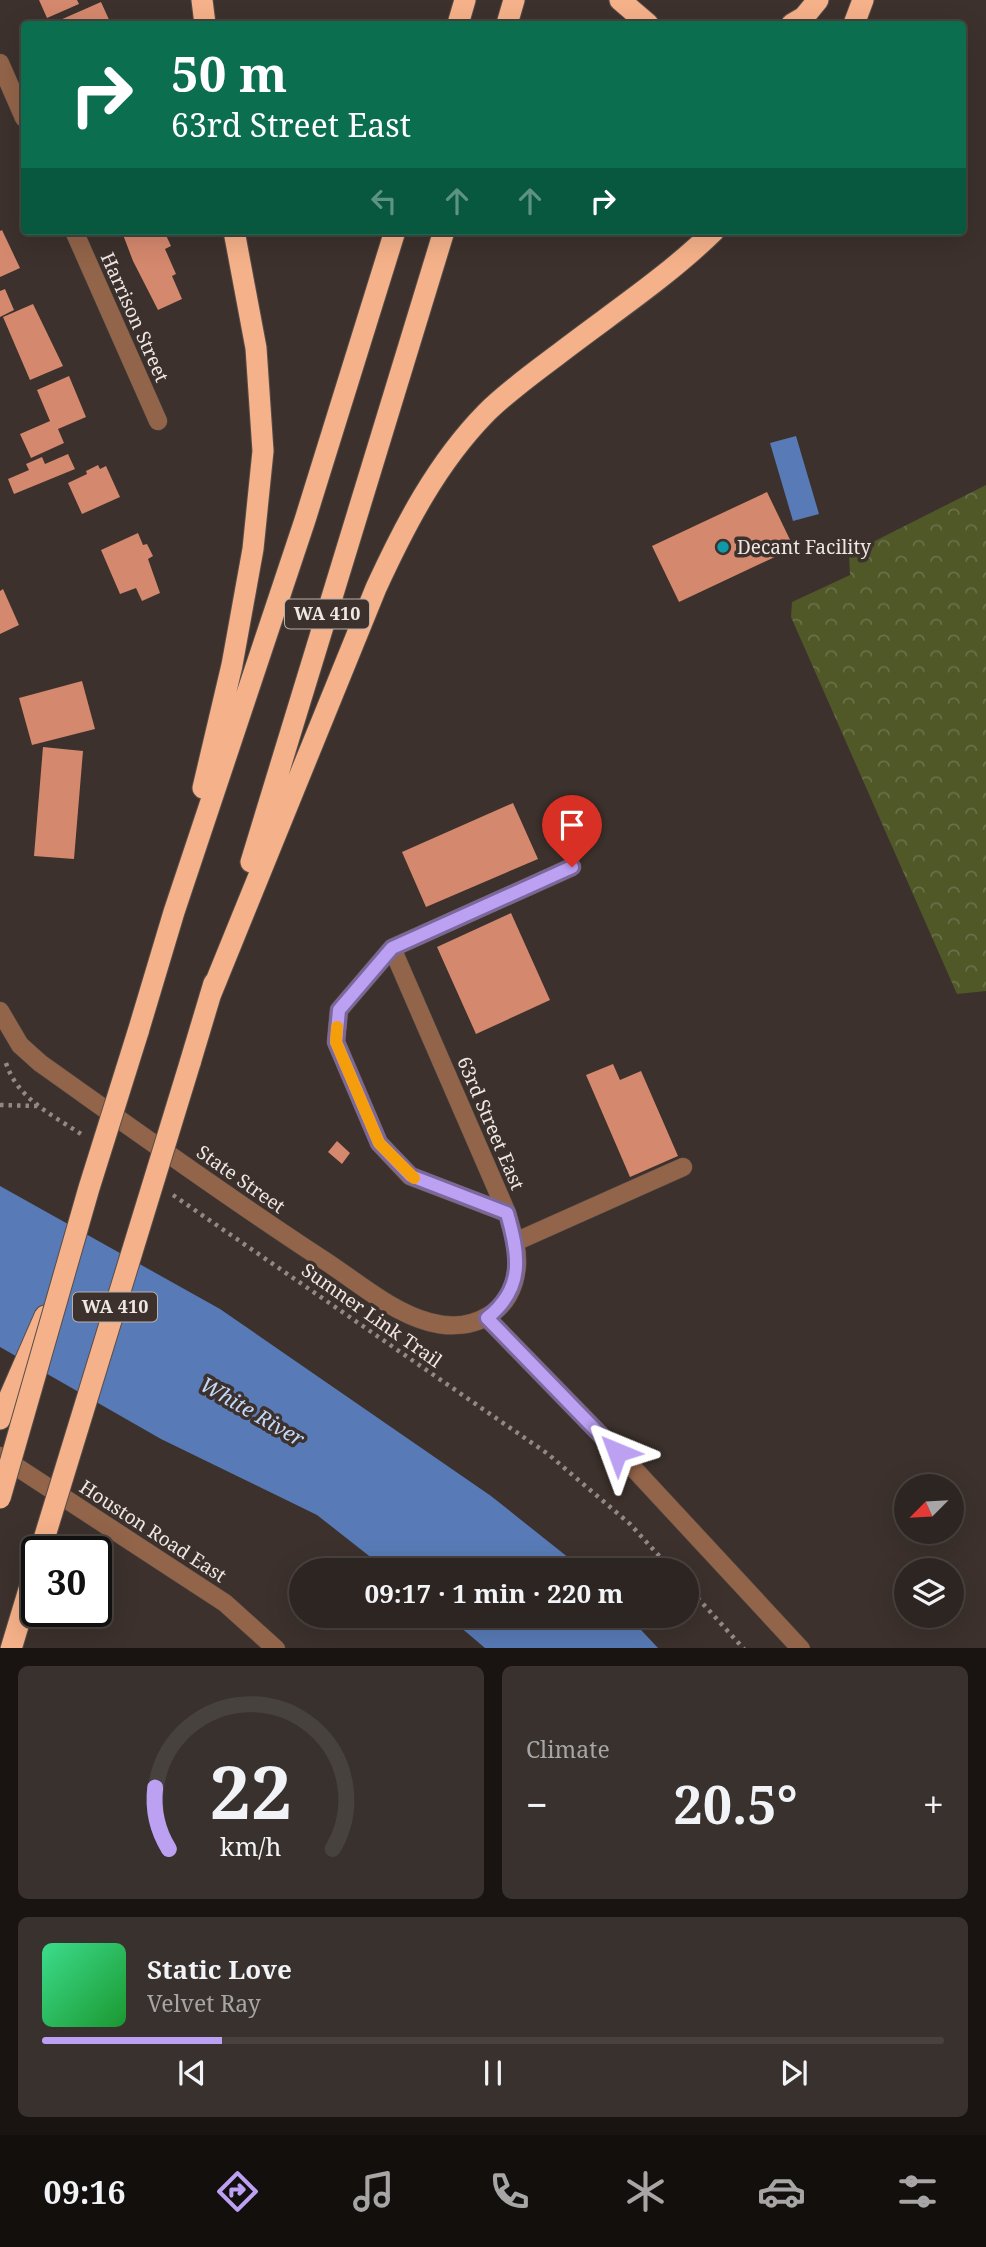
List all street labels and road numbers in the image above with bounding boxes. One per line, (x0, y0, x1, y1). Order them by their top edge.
street label: Harrison Street (95, 248, 175, 386)
road number: WA 410 (285, 600, 369, 628)
street label: 63rd Street East (451, 1052, 531, 1194)
street label: State Street (192, 1139, 291, 1219)
street label: Sumner Link Trail (297, 1257, 447, 1373)
road number: WA 410 (73, 1292, 157, 1322)
street label: Houston Road East (75, 1474, 232, 1588)

